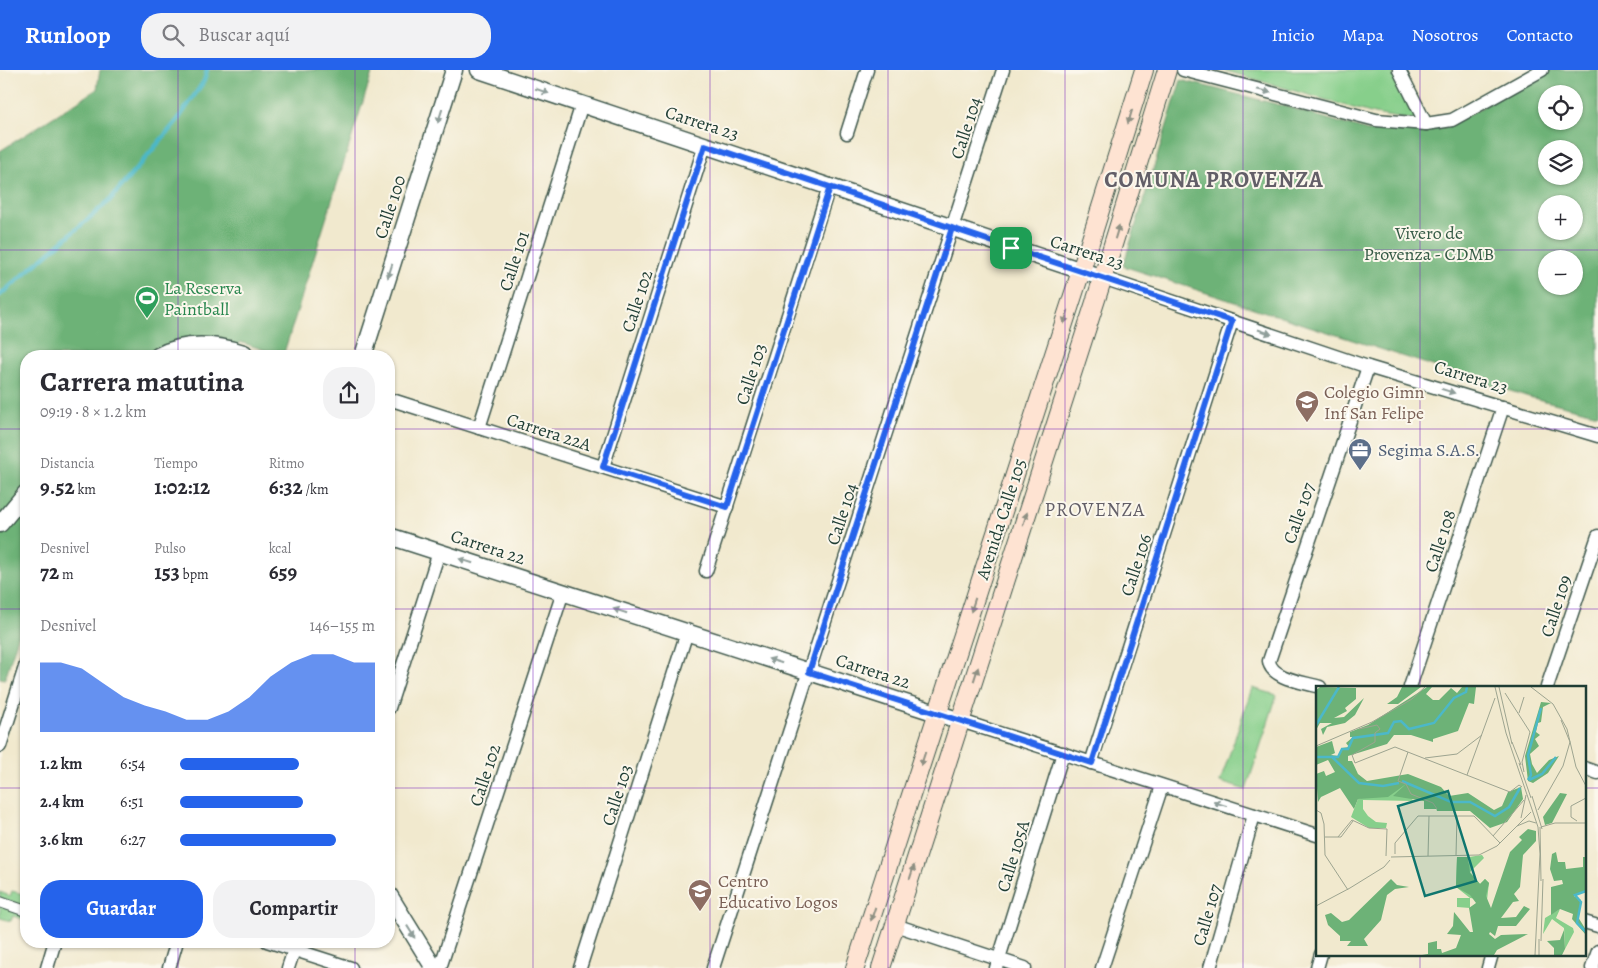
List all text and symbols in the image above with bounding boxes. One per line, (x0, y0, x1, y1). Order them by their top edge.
search box (141, 13, 491, 58)
text: Runloop (25, 19, 111, 51)
icon: search (159, 21, 187, 49)
text: Buscar aquí (199, 22, 290, 48)
text: Inicio (1271, 23, 1314, 47)
text: Mapa (1342, 23, 1384, 47)
text: Nosotros (1412, 23, 1478, 47)
text: Contacto (1506, 23, 1573, 47)
map controls (1538, 85, 1583, 295)
button: locate (1538, 85, 1583, 130)
one-way arrow (1257, 87, 1272, 95)
one-way arrow (535, 88, 550, 95)
street label: Calle 104 (945, 94, 987, 162)
street label: Carrera 23 (662, 100, 742, 146)
one-way arrow (435, 109, 443, 124)
one-way arrow (1125, 109, 1133, 124)
button: layers (1538, 140, 1583, 185)
district label: COMUNA PROVENZA (1104, 165, 1324, 195)
street label: Calle 100 (368, 172, 412, 242)
button: + (1538, 195, 1583, 240)
park label: Vivero de Provenza - CDMB (1364, 221, 1494, 266)
one-way arrow (1114, 224, 1122, 239)
pin (990, 227, 1032, 269)
street label: Calle 101 (493, 228, 535, 294)
street label: Carrera 23 (1047, 229, 1127, 275)
icon: arrive (997, 234, 1025, 262)
button: − (1538, 250, 1583, 295)
one-way arrow (386, 264, 393, 279)
street label: Calle 102 (616, 266, 658, 335)
place label: La Reserva Paintball (164, 276, 243, 321)
sports icon: La Reserva Paintball (134, 285, 160, 319)
one-way arrow (1062, 310, 1070, 325)
one-way arrow (1258, 329, 1273, 337)
street label: Calle 103 (730, 340, 772, 408)
street label: Carrera 23 (1431, 354, 1511, 400)
text: Carrera matutina (40, 363, 244, 401)
button: share (323, 367, 375, 419)
place label: Colegio Gimn Inf San Felipe (1324, 380, 1424, 425)
one-way arrow (1440, 387, 1455, 395)
school or university icon: Colegio Gimn Inf San Felipe (1294, 389, 1320, 423)
text: 09:19 · 8 × 1.2 km (40, 401, 146, 423)
street label: Carrera 22A (504, 407, 595, 457)
office icon: Segima S.A.S. (1347, 437, 1373, 471)
place label: Segima S.A.S. (1378, 438, 1480, 462)
text: Distancia (40, 454, 95, 473)
text: Tiempo (154, 454, 198, 473)
text: Ritmo (269, 454, 304, 473)
street label: Avenida Calle 105 (970, 455, 1032, 584)
text: 9.52 (40, 473, 75, 501)
text: 1:02:12 (154, 473, 210, 501)
text: 6:32 (269, 473, 303, 501)
street label: Calle 107 (1277, 479, 1321, 547)
text: km (75, 480, 96, 499)
text: /km (303, 480, 329, 499)
street label: Calle 104 (821, 480, 863, 548)
district label: PROVENZA (1045, 497, 1145, 523)
street label: Calle 108 (1419, 507, 1461, 575)
one-way arrow (1022, 512, 1030, 527)
street label: Carrera 22 (448, 524, 529, 570)
street label: Calle 106 (1115, 531, 1157, 599)
text: Desnivel (40, 539, 89, 558)
text: Pulso (154, 539, 186, 558)
text: kcal (269, 539, 291, 558)
one-way arrow (458, 556, 473, 564)
text: 72 (40, 558, 59, 586)
text: 153 (154, 558, 180, 586)
text: 659 (269, 558, 297, 586)
text: m (59, 565, 74, 584)
text: bpm (180, 565, 209, 584)
street label: Calle 109 (1535, 572, 1577, 640)
one-way arrow (969, 598, 977, 613)
one-way arrow (613, 606, 628, 614)
text: Desnivel (40, 615, 96, 637)
text: 146–155 m (309, 615, 375, 637)
street label: Carrera 22 (833, 648, 914, 694)
one-way arrow (767, 656, 782, 664)
one-way arrow (972, 666, 980, 681)
inset map (1316, 686, 1586, 956)
street label: Calle 102 (464, 740, 506, 809)
one-way arrow (919, 752, 926, 767)
text: 1.2 km (40, 753, 82, 775)
text: 6:54 (120, 753, 145, 775)
street label: Calle 103 (596, 761, 638, 829)
text: 2.4 km (40, 791, 84, 813)
text: 6:51 (120, 791, 144, 813)
one-way arrow (1213, 800, 1228, 808)
street label: Calle 105A (991, 817, 1035, 895)
text: 3.6 km (40, 829, 83, 851)
text: 6:27 (120, 829, 146, 851)
one-way arrow (909, 864, 916, 879)
place label: Centro Educativo Logos (718, 869, 838, 914)
school or university icon: Centro Educativo Logos (687, 878, 713, 912)
button: Guardar (40, 880, 203, 938)
button: Compartir (213, 880, 375, 938)
street label: Calle 107 (1187, 881, 1227, 949)
one-way arrow (869, 907, 877, 922)
one-way arrow (407, 925, 416, 938)

